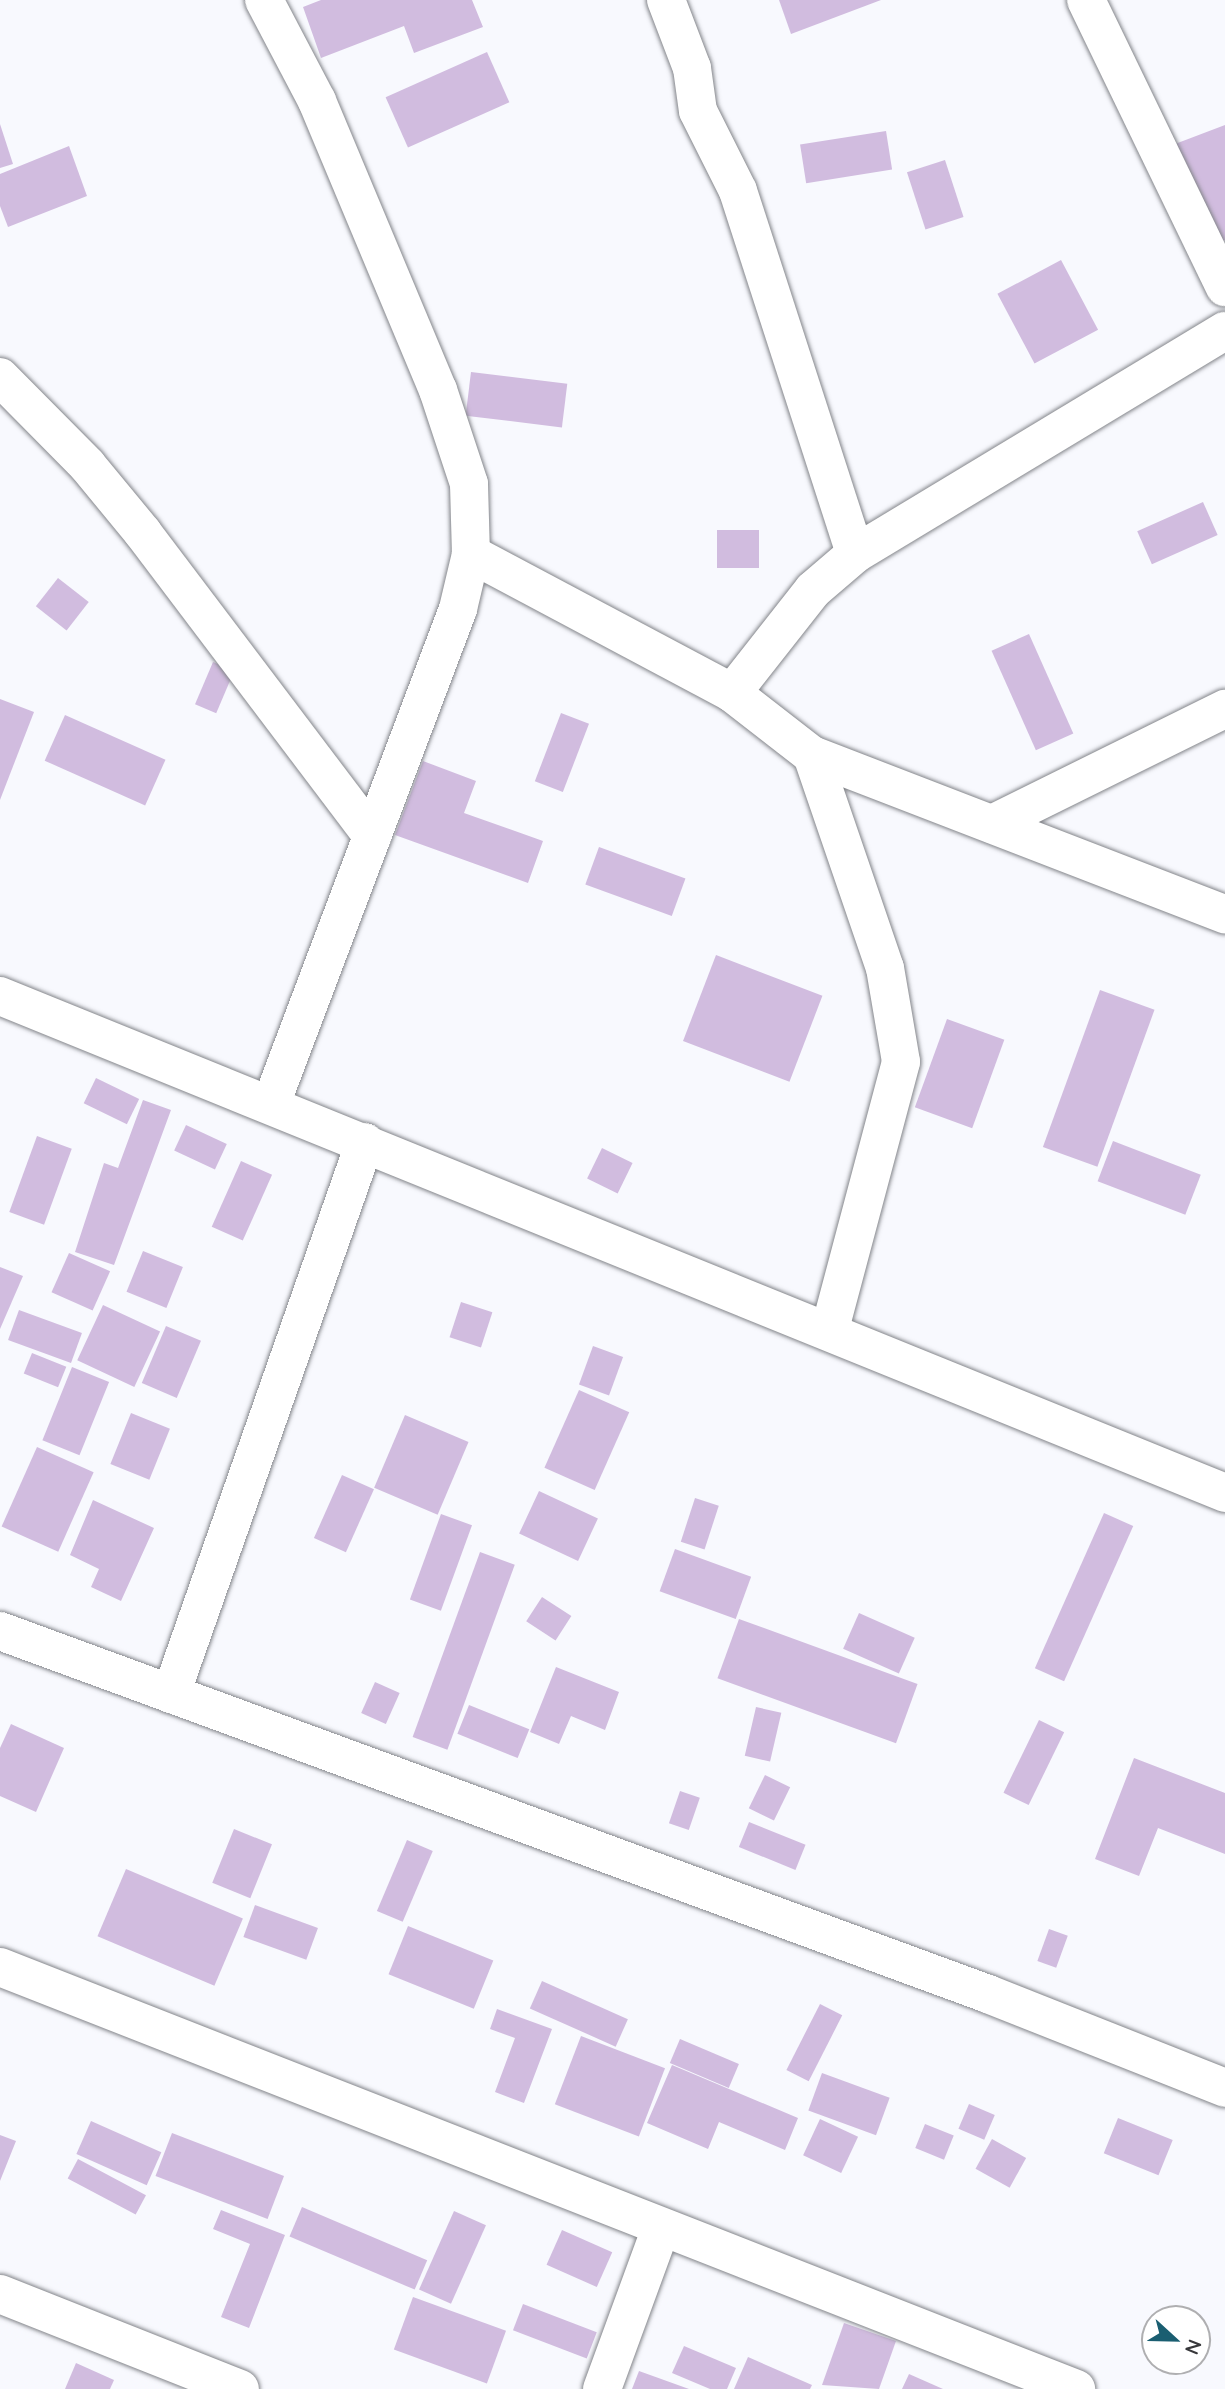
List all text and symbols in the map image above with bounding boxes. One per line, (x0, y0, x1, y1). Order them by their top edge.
north arrow (1141, 2305, 1211, 2375)
text: N (1180, 2336, 1207, 2358)

